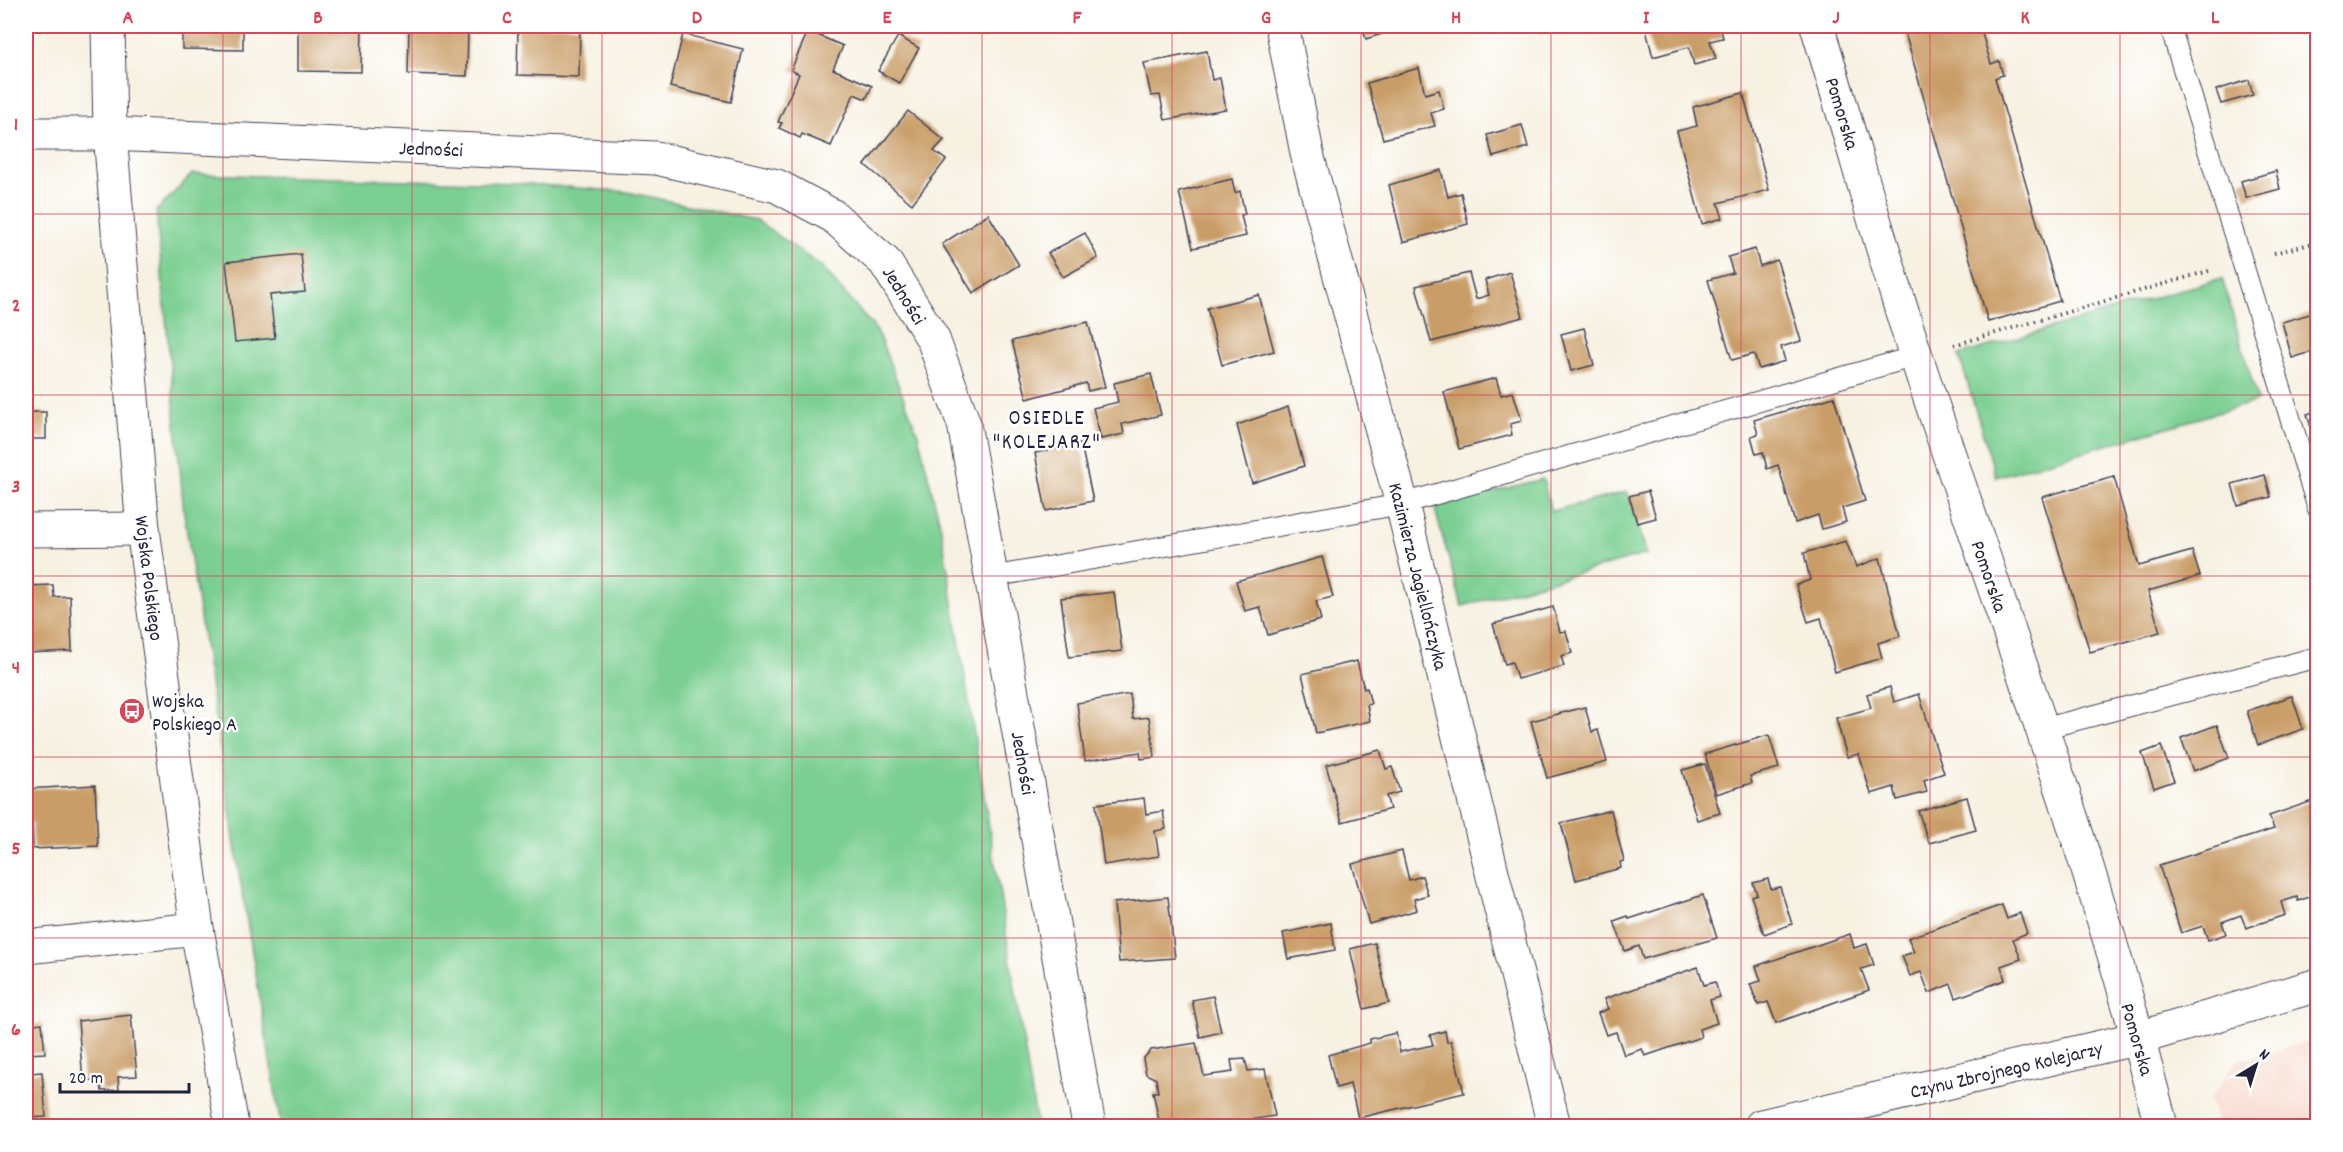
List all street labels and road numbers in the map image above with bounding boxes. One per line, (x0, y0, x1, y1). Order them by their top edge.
street label: Pomorska (1816, 74, 1865, 154)
street label: Jedności (398, 136, 464, 166)
street label: Jedności (874, 262, 931, 331)
street label: Kazimierza Jagiellończyka (1379, 480, 1453, 674)
street label: Wojska Polskiego (125, 514, 169, 643)
street label: Pomorska (1962, 537, 2013, 617)
street label: Jedności (1002, 730, 1040, 798)
street label: Pomorska (2111, 1000, 2159, 1080)
street label: Czynu Zbrojnego Kolejarzy (1908, 1036, 2107, 1108)

